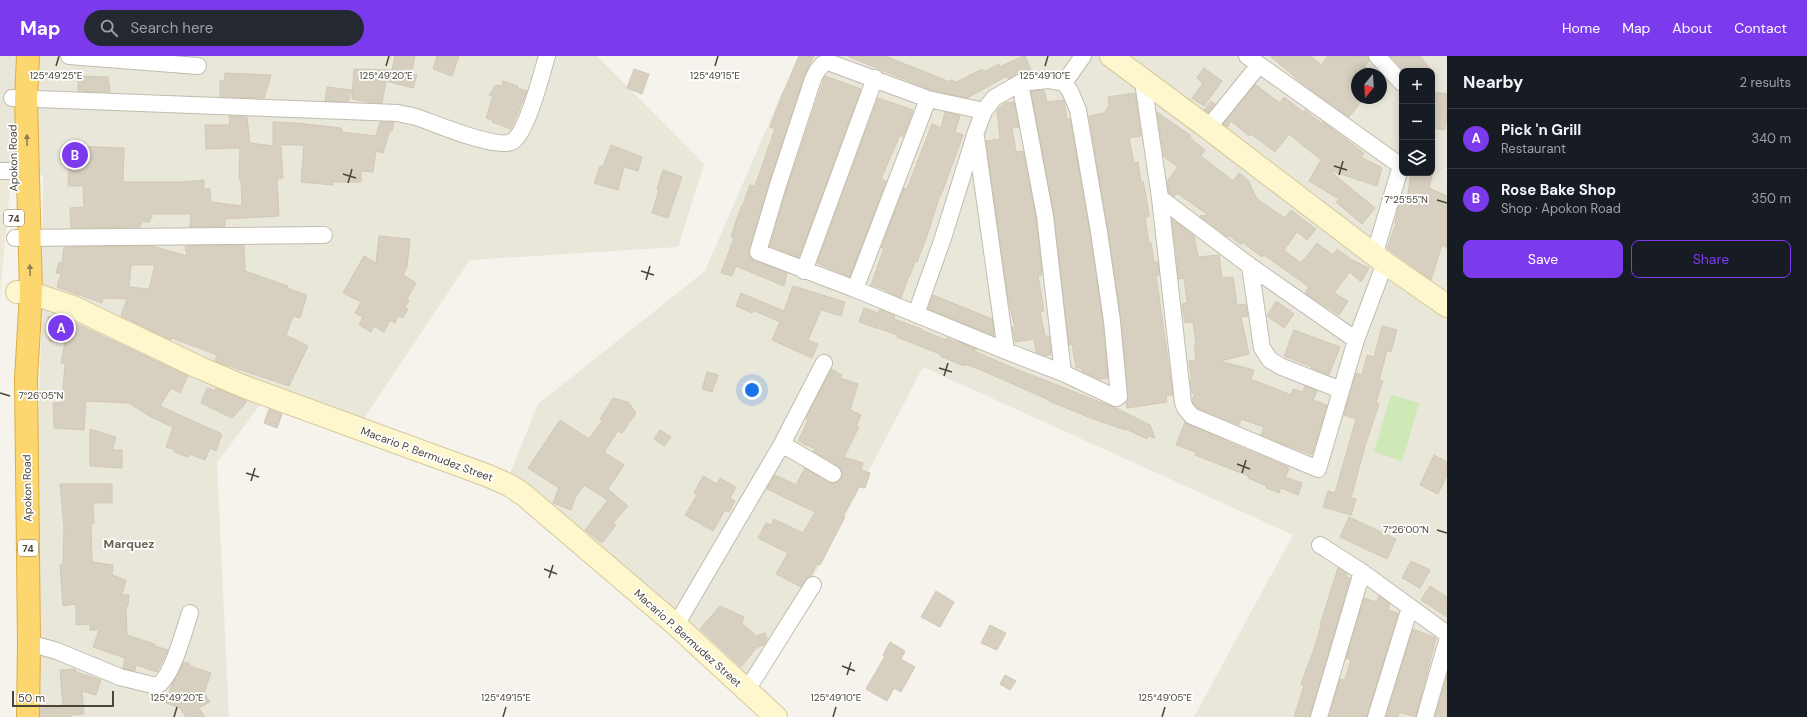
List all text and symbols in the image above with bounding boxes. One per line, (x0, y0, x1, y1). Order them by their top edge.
search box (84, 10, 364, 46)
text: Map (20, 16, 60, 41)
icon: search (98, 17, 120, 39)
text: Search here (130, 18, 213, 38)
text: Home (1562, 19, 1600, 37)
text: Map (1622, 19, 1650, 37)
text: About (1672, 19, 1712, 37)
text: Contact (1734, 19, 1787, 37)
north arrow (1351, 68, 1387, 104)
map controls (1399, 68, 1435, 176)
button: + (1399, 68, 1435, 104)
text: 125°49'25"E (30, 69, 83, 82)
text: 125°49'20"E (359, 69, 413, 82)
text: 125°49'15"E (690, 69, 740, 82)
text: 125°49'10"E (1020, 69, 1071, 82)
text: Nearby (1463, 71, 1523, 93)
text: 2 results (1740, 74, 1791, 91)
button: − (1399, 104, 1435, 140)
text: Pick 'n Grill (1501, 120, 1581, 140)
street label: Apokon Road (5, 124, 21, 192)
text: A (1471, 130, 1481, 147)
text: 340 m (1751, 130, 1791, 147)
one-way arrow (24, 133, 30, 146)
pin: B (62, 140, 88, 170)
button: layers (1399, 140, 1435, 176)
text: Restaurant (1501, 140, 1566, 157)
text: Rose Bake Shop (1501, 180, 1616, 200)
text: B (1472, 190, 1480, 207)
text: 350 m (1751, 190, 1791, 207)
text: 7°25'55"N (1384, 193, 1428, 206)
text: Shop · Apokon Road (1501, 200, 1621, 217)
road number: 74 (4, 210, 24, 226)
button: Save (1463, 240, 1623, 278)
button: Share (1631, 240, 1791, 278)
one-way arrow (27, 263, 33, 276)
pin: A (48, 313, 74, 343)
your location (742, 380, 762, 400)
text: 7°26'05"N (19, 389, 64, 402)
street label: Macario P. Bermudez Street (359, 424, 495, 484)
street label: Apokon Road (19, 454, 35, 522)
text: 7°26'00"N (1383, 523, 1429, 536)
district label: Marquez (104, 536, 155, 552)
road number: 74 (18, 540, 38, 556)
street label: Macario P. Bermudez Street (631, 586, 745, 690)
scale bar (12, 689, 114, 708)
text: 50 m (18, 691, 45, 705)
text: 125°49'20"E (150, 691, 204, 704)
text: 125°49'15"E (481, 691, 531, 704)
text: 125°49'10"E (811, 691, 862, 704)
text: 125°49'05"E (1138, 691, 1192, 704)

